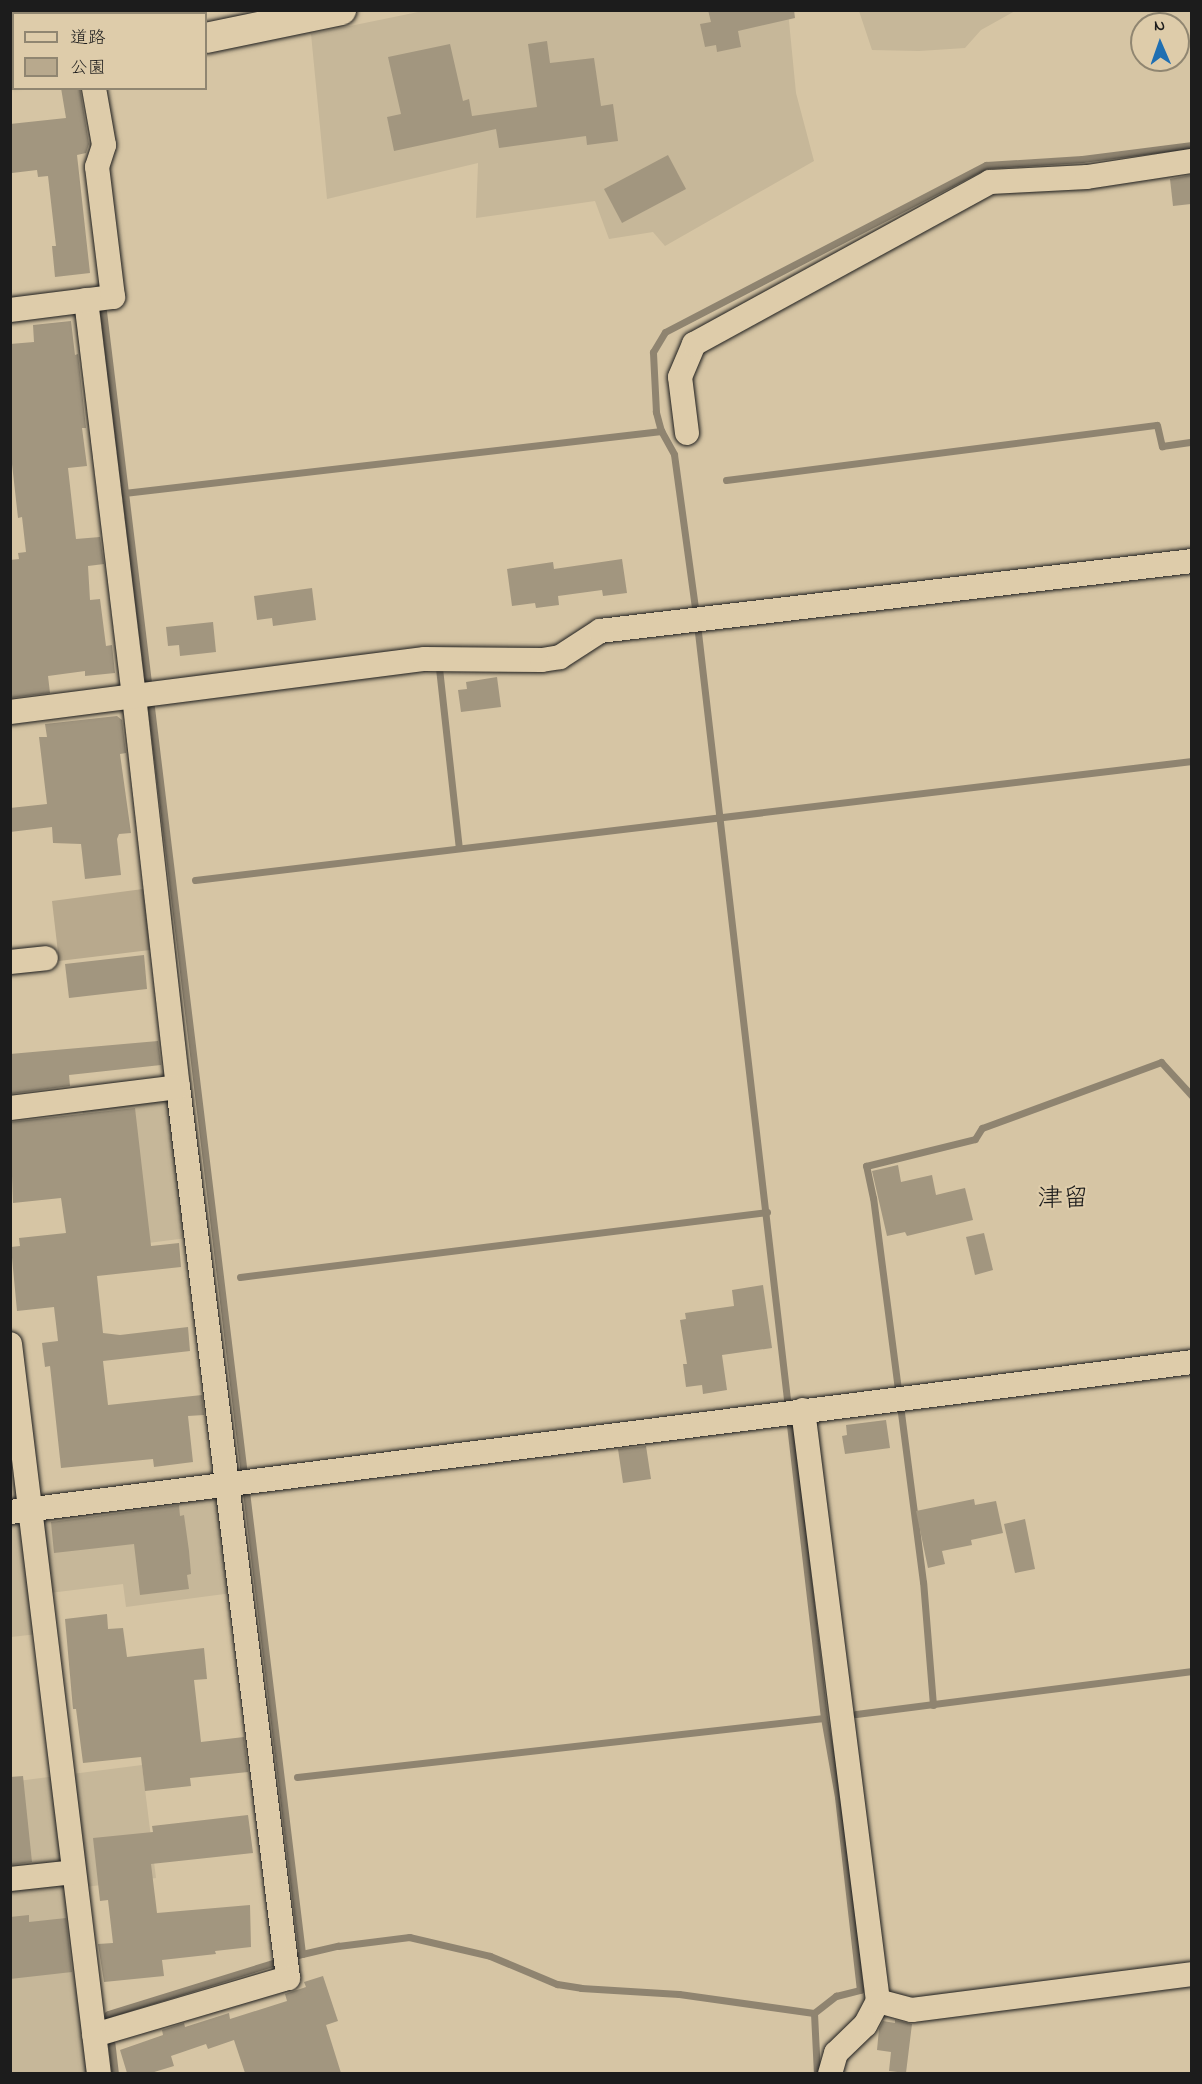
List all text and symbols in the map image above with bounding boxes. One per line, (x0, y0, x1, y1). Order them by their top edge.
legend (12, 12, 207, 90)
north arrow (1130, 12, 1190, 72)
text: N (1154, 14, 1165, 38)
text: 道路 (70, 26, 106, 52)
text: 公園 (70, 56, 106, 82)
district label: 津留 (1037, 1185, 1089, 1217)

